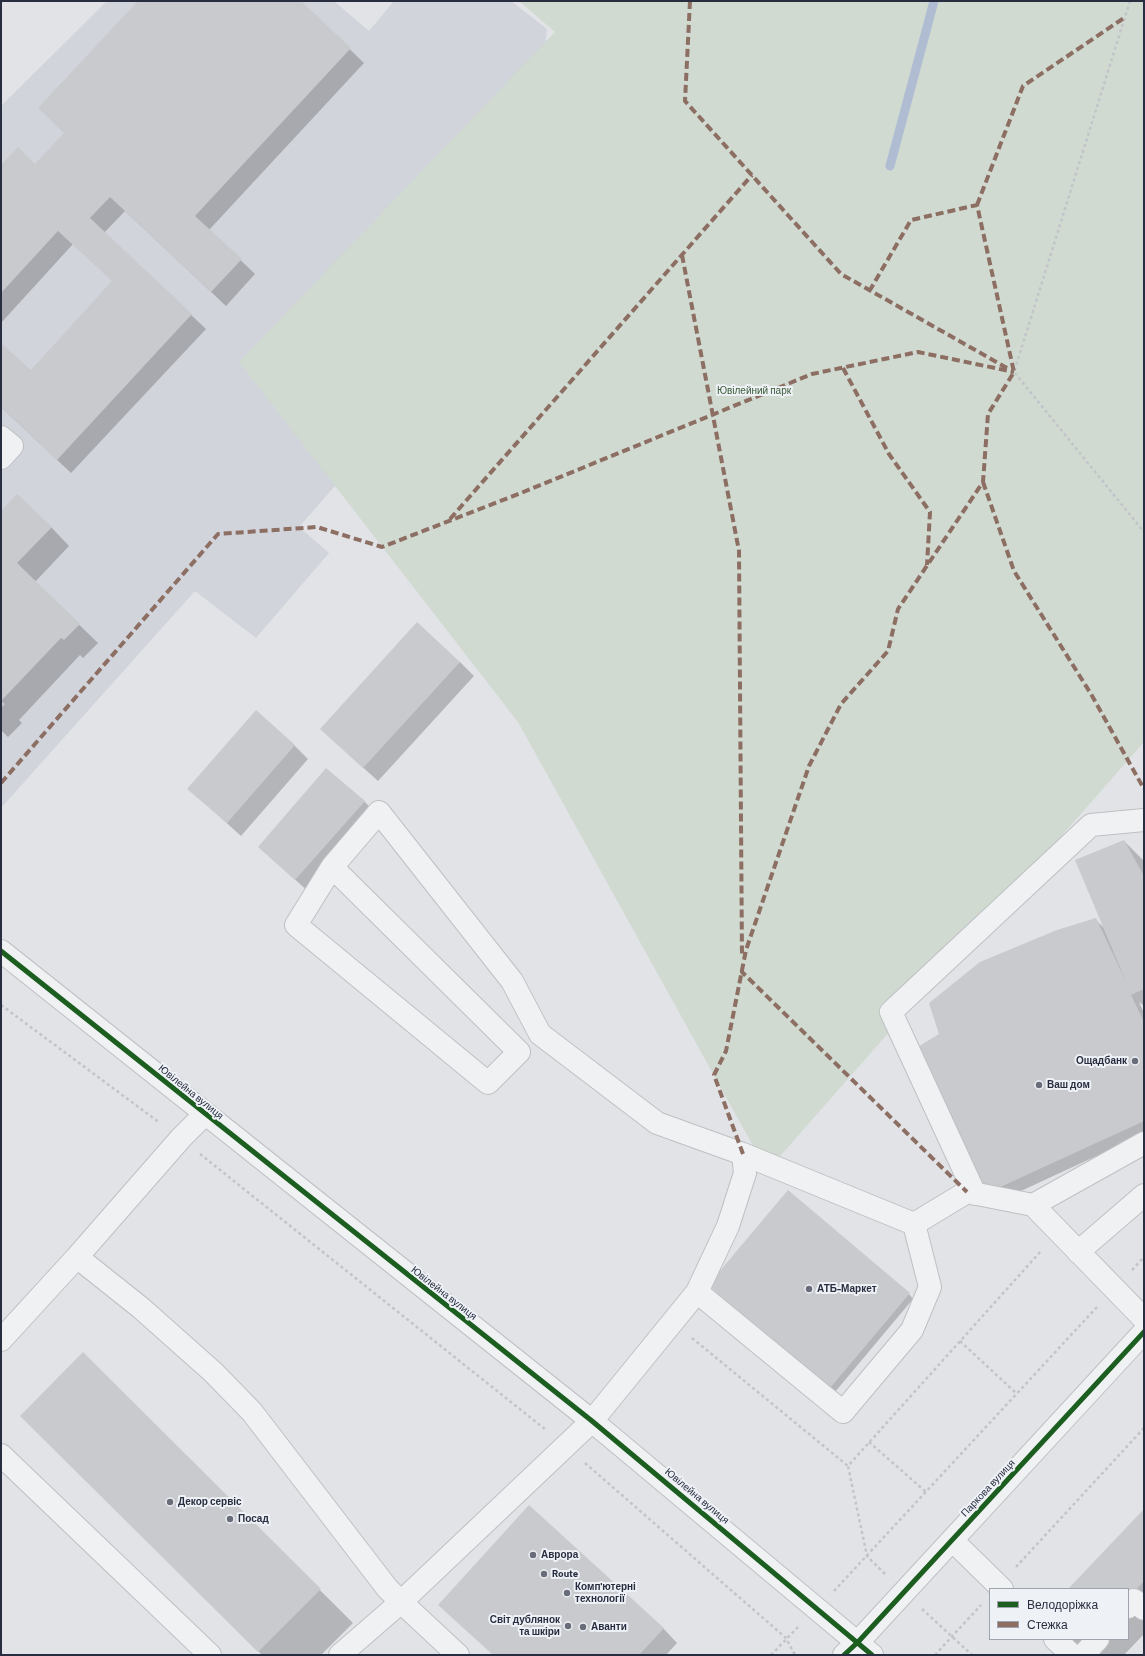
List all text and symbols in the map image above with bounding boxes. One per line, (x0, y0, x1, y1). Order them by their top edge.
park label: Ювілейний парк (717, 385, 791, 397)
place label: Ощадбанк (1076, 1055, 1127, 1067)
marker: Ощадбанк (1130, 1056, 1140, 1066)
street label: Ювілейна вулиця (156, 1062, 226, 1122)
place label: Ваш дом (1047, 1079, 1090, 1091)
marker: Ваш дом (1034, 1080, 1044, 1090)
street label: Ювілейна вулиця (409, 1264, 479, 1322)
place label: АТБ-Маркет (817, 1283, 877, 1295)
marker: АТБ-Маркет (804, 1284, 814, 1294)
street label: Паркова вулиця (959, 1457, 1017, 1519)
street label: Ювілейна вулиця (662, 1466, 732, 1526)
place label: Декор сервіс (178, 1496, 242, 1508)
marker: Декор сервіс (165, 1497, 175, 1507)
place label: Посад (238, 1513, 269, 1525)
marker: Посад (225, 1514, 235, 1524)
place label: Аврора (541, 1549, 578, 1561)
marker: Аврора (528, 1550, 538, 1560)
place label: Route (552, 1568, 578, 1580)
marker: Route (539, 1569, 549, 1579)
place label: Комп'ютерні технології (575, 1581, 636, 1604)
marker: Комп'ютерні технології (562, 1588, 572, 1598)
legend (989, 1588, 1129, 1640)
text: Велодоріжка (1027, 1597, 1098, 1611)
place label: Світ дублянок та шкіри (490, 1614, 560, 1638)
text: Стежка (1027, 1617, 1068, 1631)
marker: Світ дублянок та шкіри (563, 1621, 573, 1631)
place label: Аванти (591, 1621, 627, 1633)
marker: Аванти (578, 1622, 588, 1632)

